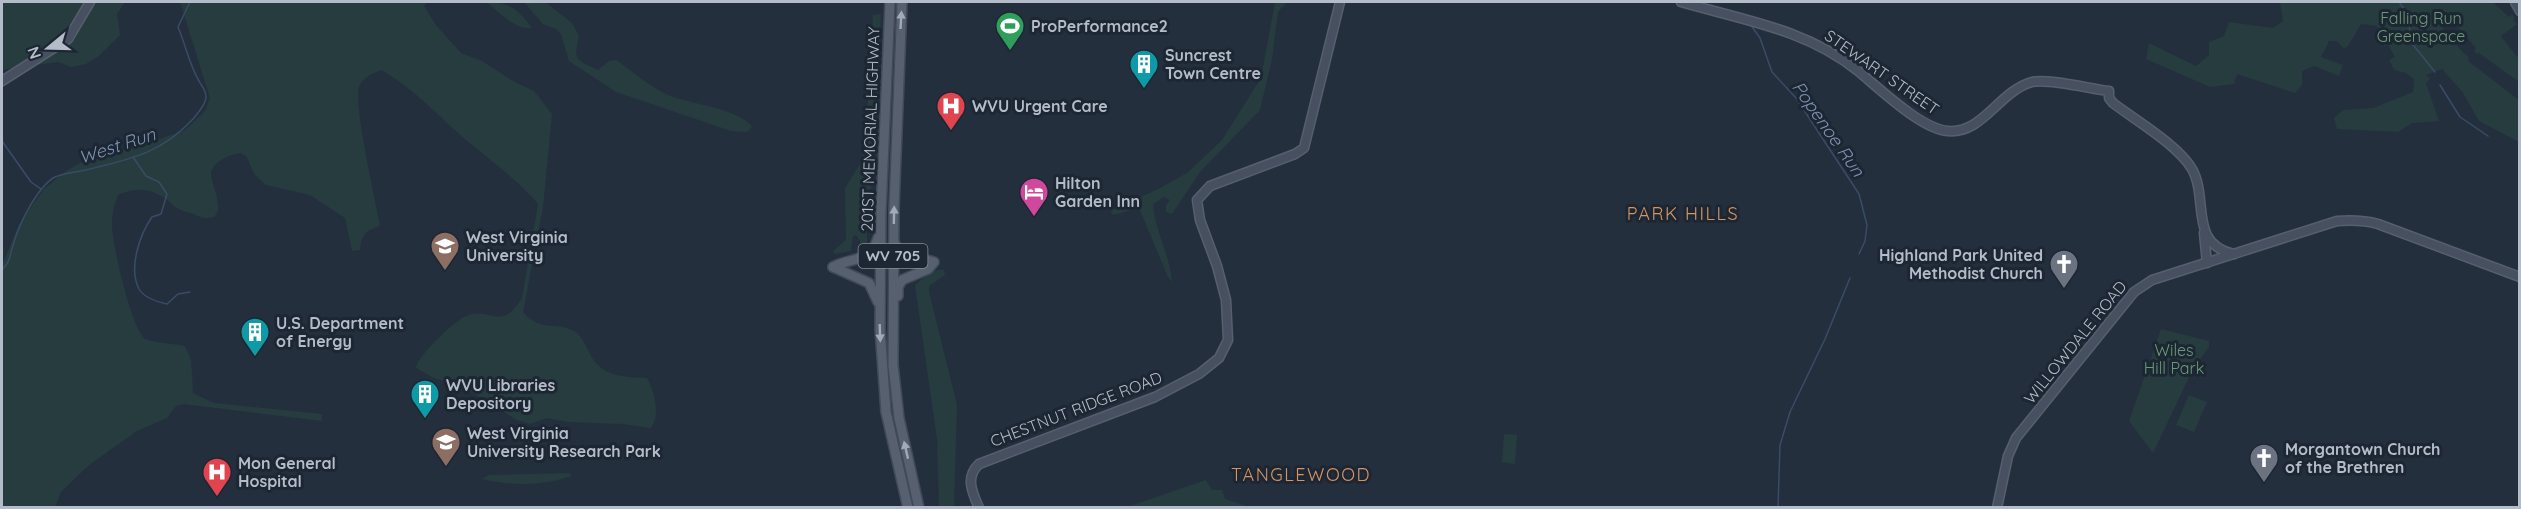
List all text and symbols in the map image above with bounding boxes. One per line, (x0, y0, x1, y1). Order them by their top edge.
park label: Falling Run Greenspace (2377, 8, 2465, 46)
one-way arrow (896, 10, 905, 29)
sports icon: ProPerformance2 (994, 10, 1026, 52)
place label: ProPerformance2 (1031, 16, 1168, 36)
north arrow (18, 18, 78, 78)
street label: STEWART STREET (1821, 25, 1943, 119)
street label: 201ST MEMORIAL HIGHWAY (856, 26, 884, 232)
text: N (22, 44, 45, 62)
place label: Suncrest Town Centre (1165, 45, 1261, 83)
building icon: Suncrest Town Centre (1128, 48, 1160, 90)
water label: Popenoe Run (1787, 76, 1870, 181)
hospital icon: WVU Urgent Care (935, 90, 967, 132)
place label: WVU Urgent Care (972, 96, 1108, 116)
water label: West Run (76, 122, 159, 169)
place label: Hilton Garden Inn (1055, 173, 1140, 211)
hotel icon: Hilton Garden Inn (1018, 176, 1050, 218)
district label: PARK HILLS (1627, 202, 1739, 225)
one-way arrow (889, 205, 899, 224)
place label: West Virginia University (466, 227, 568, 265)
school or university icon: West Virginia University (429, 230, 461, 272)
road number: WV 705 (858, 244, 928, 268)
place label: Highland Park United Methodist Church (1879, 245, 2043, 283)
church icon: Highland Park United Methodist Church (2048, 248, 2080, 290)
street label: WILLOWDALE ROAD (2019, 277, 2131, 407)
place label: U.S. Department of Energy (276, 313, 404, 351)
building icon: U.S. Department of Energy (239, 316, 271, 358)
one-way arrow (876, 323, 885, 342)
park label: Wiles Hill Park (2144, 340, 2204, 378)
street label: CHESTNUT RIDGE ROAD (987, 367, 1165, 451)
place label: WVU Libraries Depository (446, 375, 555, 413)
building icon: WVU Libraries Depository (409, 378, 441, 420)
place label: West Virginia University Research Park (467, 423, 661, 461)
school or university icon: West Virginia University Research Park (430, 426, 462, 468)
place label: Morgantown Church of the Brethren (2285, 439, 2440, 477)
one-way arrow (901, 441, 911, 460)
church icon: Morgantown Church of the Brethren (2248, 442, 2280, 484)
place label: Mon General Hospital (238, 453, 336, 491)
hospital icon: Mon General Hospital (201, 456, 233, 498)
district label: TANGLEWOOD (1231, 463, 1371, 486)

